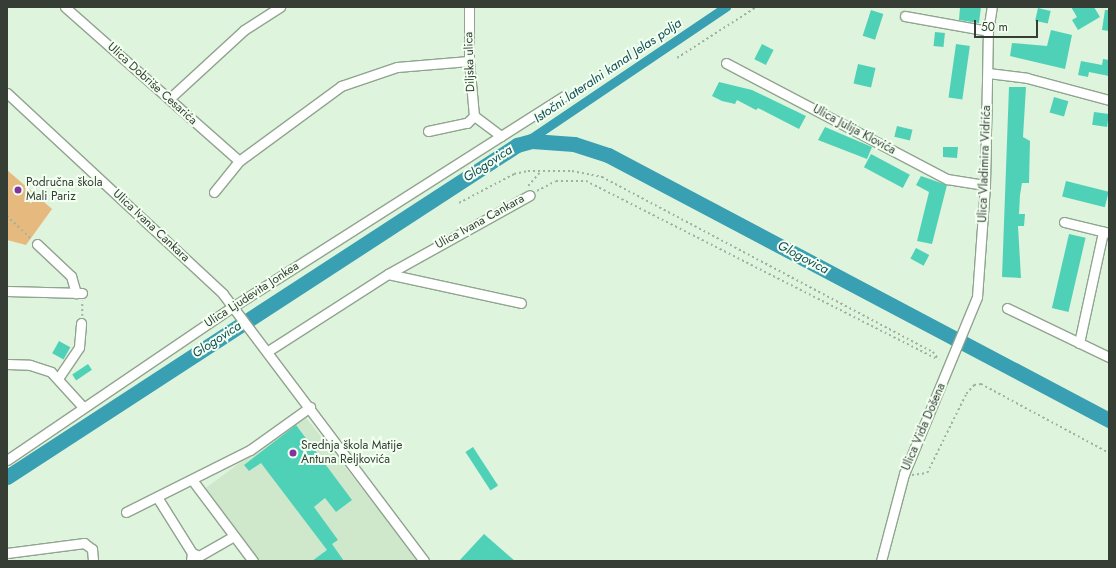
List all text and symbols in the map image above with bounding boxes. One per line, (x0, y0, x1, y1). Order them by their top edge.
scale bar (976, 12, 1040, 38)
water label: Istočni lateralni kanal Jelas polja (531, 16, 685, 126)
text: 50 m (981, 18, 1008, 36)
street label: Diljska ulica (462, 32, 478, 92)
street label: Ulica Dobriše Cesarića (104, 40, 200, 128)
street label: Ulica Julija Klovića (810, 102, 898, 158)
street label: Ulica Vladimira Vidrića (976, 105, 994, 223)
water label: Glogovica (460, 142, 516, 186)
place label: Područna škola Mali Pariz (26, 176, 102, 204)
marker: Područna škola Mali Pariz (13, 185, 23, 195)
street label: Ulica Ivana Cankara (110, 187, 192, 265)
street label: Ulica Ivana Cankara (433, 192, 527, 252)
water label: Glogovica (775, 238, 831, 278)
street label: Ulica Ljudevita Jonkea (202, 259, 302, 331)
water label: Glogovica (189, 318, 245, 362)
street label: Ulica Vida Došena (899, 381, 949, 473)
place label: Srednja škola Matije Antuna Reljkovića (301, 439, 402, 467)
marker: Srednja škola Matije Antuna Reljkovića (288, 448, 298, 458)

